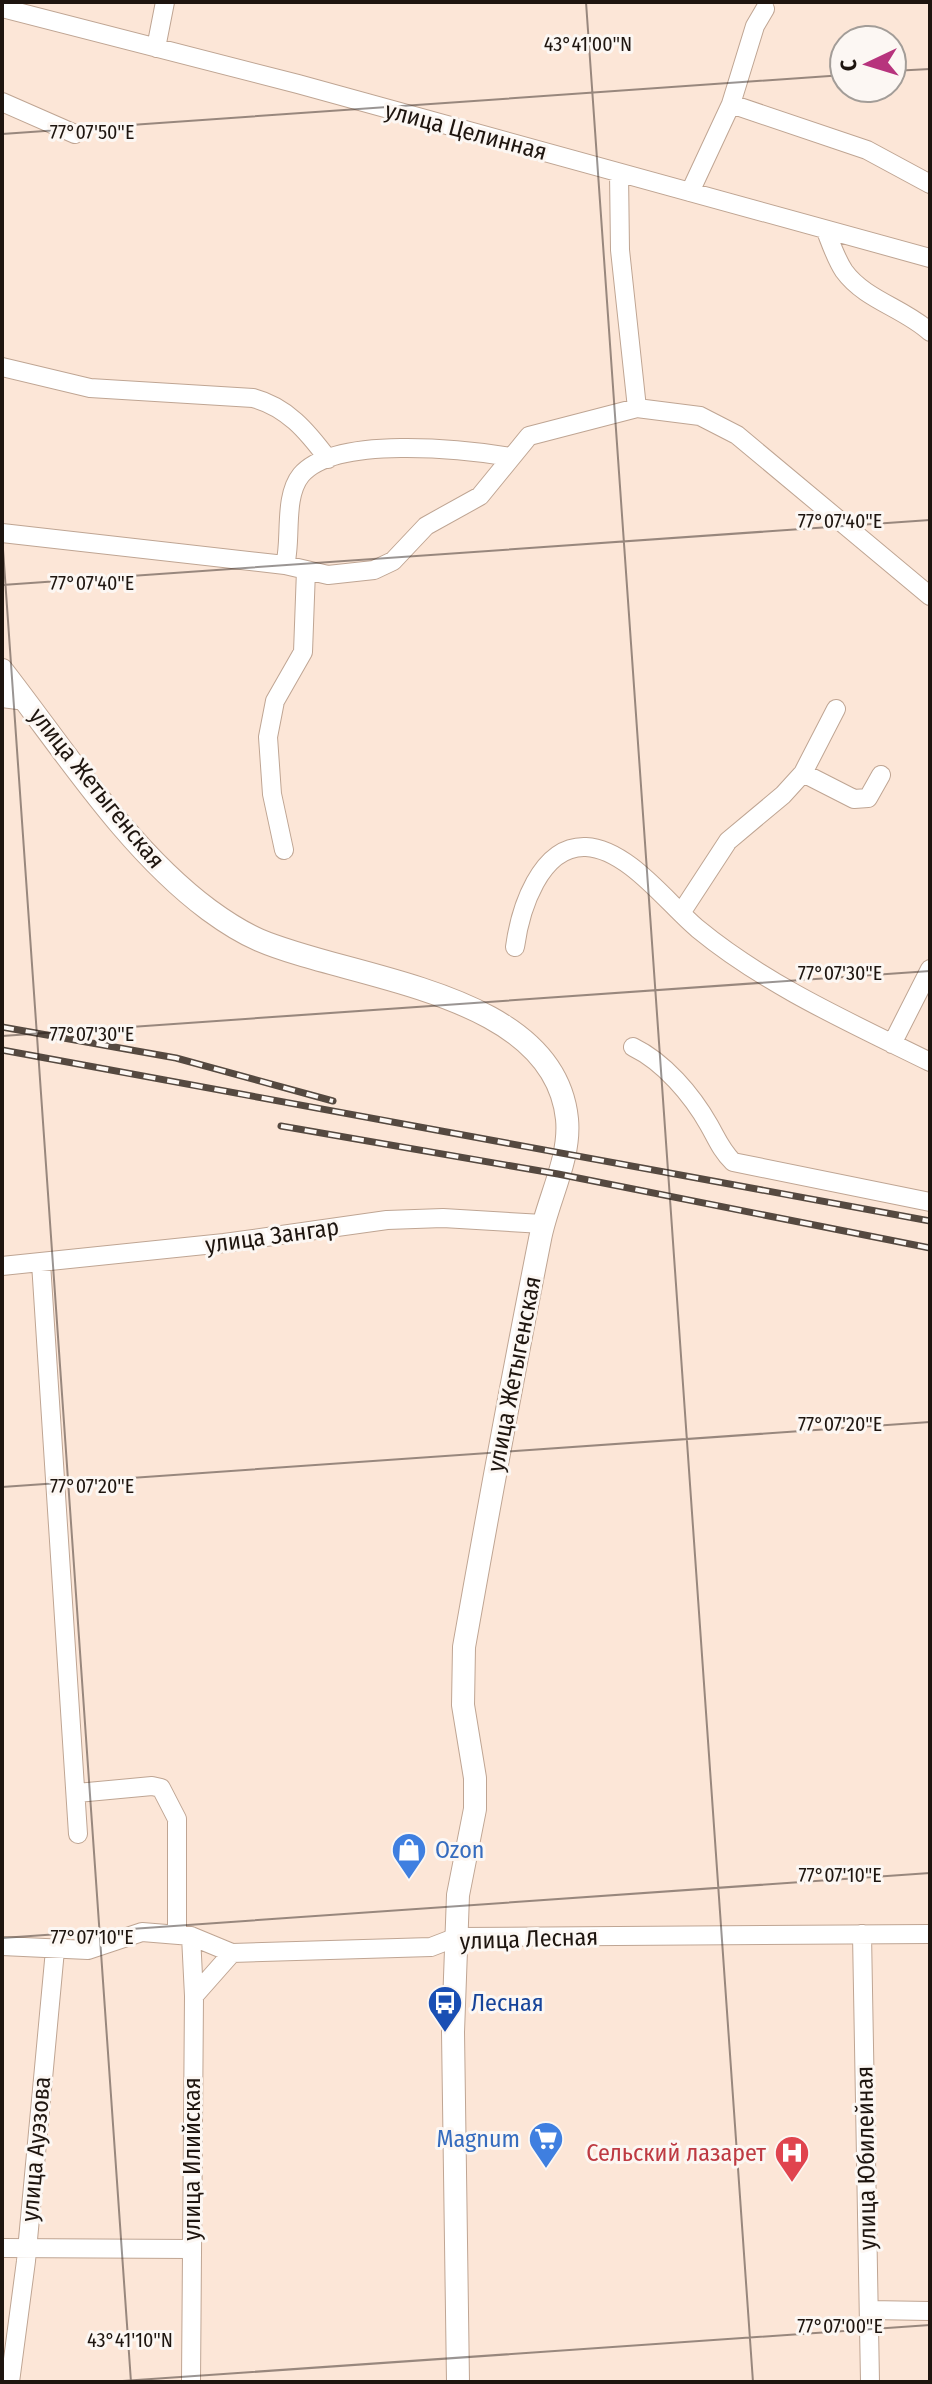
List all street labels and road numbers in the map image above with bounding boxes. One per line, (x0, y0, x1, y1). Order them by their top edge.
street label: улица Целинная (382, 96, 550, 166)
street label: улица Жетыгенская (24, 702, 170, 874)
street label: улица Зангар (203, 1213, 341, 1259)
street label: улица Жетыгенская (481, 1274, 547, 1474)
street label: улица Лесная (459, 1923, 599, 1955)
street label: улица Юбилейная (850, 2066, 882, 2250)
street label: улица Ауэзова (16, 2075, 56, 2223)
street label: улица Илийская (178, 2077, 206, 2241)

